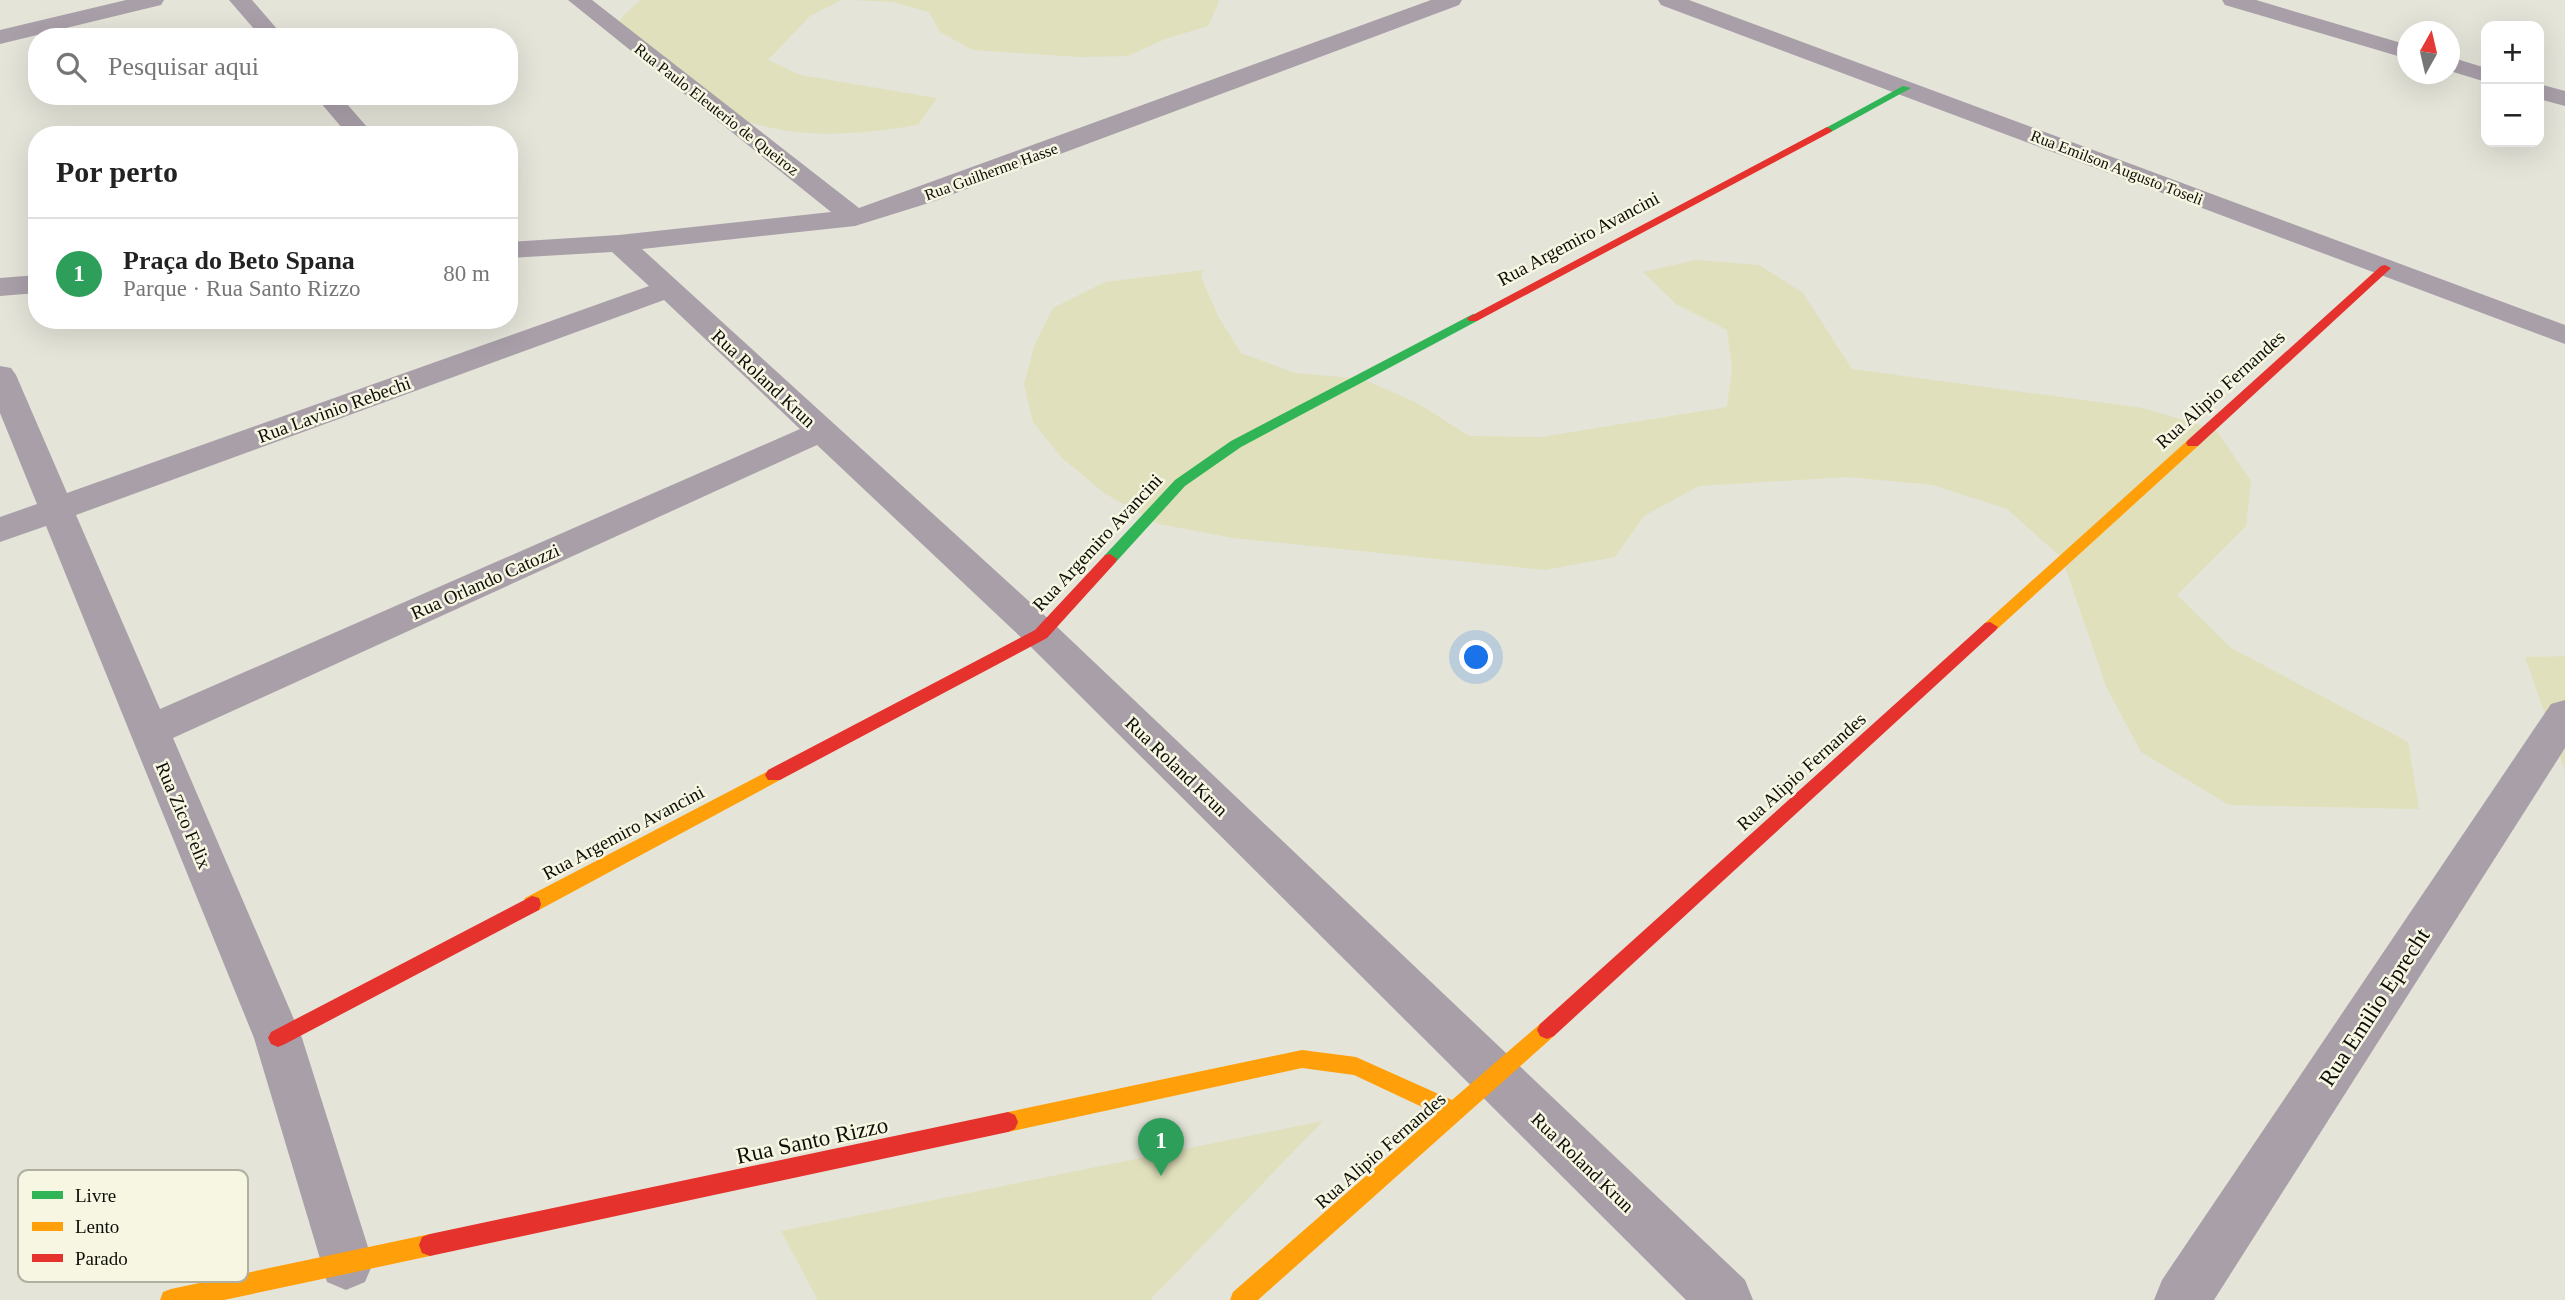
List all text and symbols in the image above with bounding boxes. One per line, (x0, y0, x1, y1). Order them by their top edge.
north arrow (2397, 21, 2460, 84)
map controls (2481, 21, 2544, 147)
button: + (2481, 21, 2544, 84)
search box (28, 28, 518, 105)
street label: Rua Paulo Eleuterio de Queiroz (631, 40, 802, 179)
icon: search (52, 48, 90, 86)
text: Pesquisar aqui (108, 52, 259, 81)
button: − (2481, 84, 2544, 147)
street label: Rua Emilson Augusto Toseli (2028, 127, 2206, 209)
street label: Rua Guilherme Hasse (922, 139, 1060, 203)
text: Por perto (56, 155, 178, 188)
street label: Rua Argemiro Avancini (1494, 187, 1663, 290)
text: Praça do Beto Spana (123, 246, 355, 275)
text: 1 (73, 261, 85, 286)
text: 80 m (443, 261, 490, 286)
text: Parque · Rua Santo Rizzo (123, 276, 361, 301)
street label: Rua Roland Krun (707, 325, 820, 432)
street label: Rua Alipio Fernandes (2152, 326, 2289, 453)
street label: Rua Lavinio Rebechi (255, 372, 414, 447)
street label: Rua Argemiro Avancini (1028, 469, 1166, 615)
street label: Rua Orlando Catozzi (408, 539, 563, 624)
your location (1459, 640, 1493, 674)
street label: Rua Alipio Fernandes (1733, 708, 1870, 835)
street label: Rua Roland Krun (1121, 712, 1233, 821)
street label: Rua Zico Felix (152, 759, 216, 872)
street label: Rua Argemiro Avancini (539, 781, 708, 884)
street label: Rua Emilio Eprecht (2314, 923, 2435, 1091)
street label: Rua Alipio Fernandes (1311, 1088, 1450, 1213)
street label: Rua Roland Krun (1527, 1108, 1639, 1217)
street label: Rua Santo Rizzo (734, 1112, 890, 1169)
pin: 1 (1138, 1118, 1184, 1176)
legend (18, 1170, 248, 1282)
text: Livre (75, 1185, 116, 1206)
text: Lento (75, 1216, 119, 1237)
text: Parado (75, 1248, 128, 1269)

